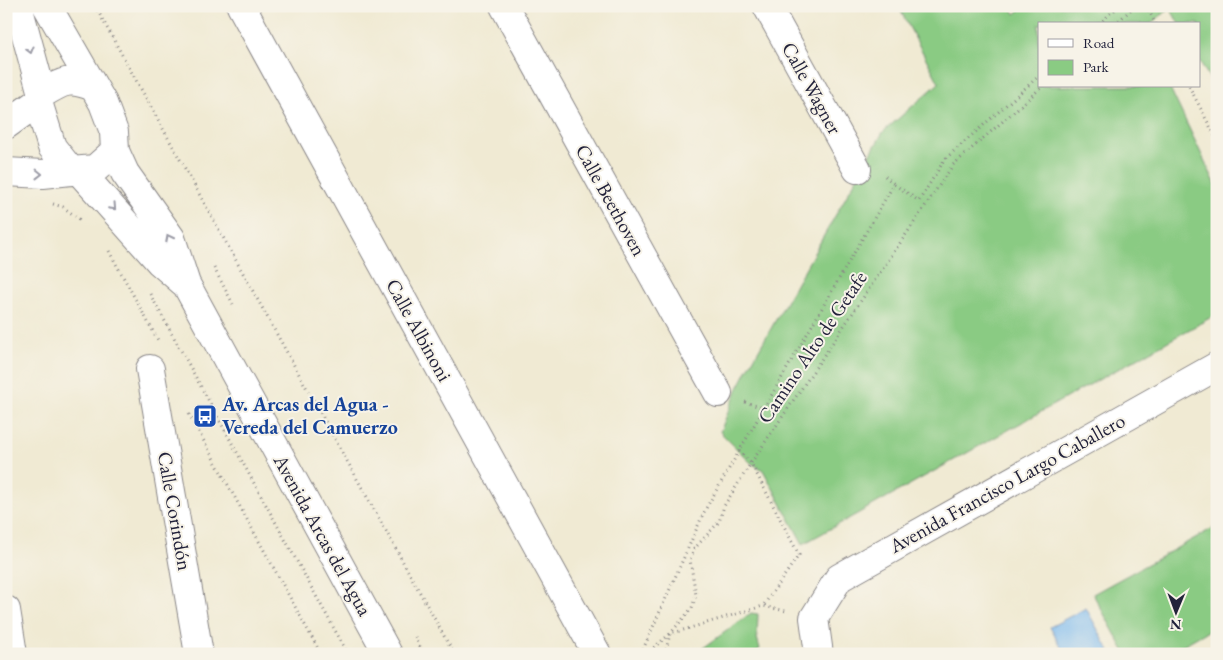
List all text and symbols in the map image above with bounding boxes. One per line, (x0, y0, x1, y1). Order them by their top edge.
legend (1038, 22, 1200, 88)
text: Road (1083, 33, 1115, 52)
street label: Calle Wagner (776, 37, 848, 139)
one-way arrow (25, 46, 35, 54)
text: Park (1083, 57, 1110, 76)
street label: Calle Beethoven (570, 140, 653, 261)
one-way arrow (35, 168, 43, 179)
one-way arrow (107, 202, 116, 211)
one-way arrow (166, 235, 176, 244)
street label: Camino Alto de Getafe (751, 266, 873, 428)
street label: Calle Albinoni (380, 274, 458, 386)
place label: Av. Arcas del Agua - Vereda del Camuerzo (221, 391, 398, 440)
bus stop icon: Av. Arcas del Agua - Vereda del Camuerzo (192, 403, 218, 429)
street label: Avenida Francisco Largo Caballero (884, 407, 1130, 559)
street label: Calle Corindón (152, 449, 198, 573)
street label: Avenida Arcas del Agua (267, 449, 378, 620)
north arrow (1150, 588, 1200, 638)
text: N (1169, 616, 1182, 634)

